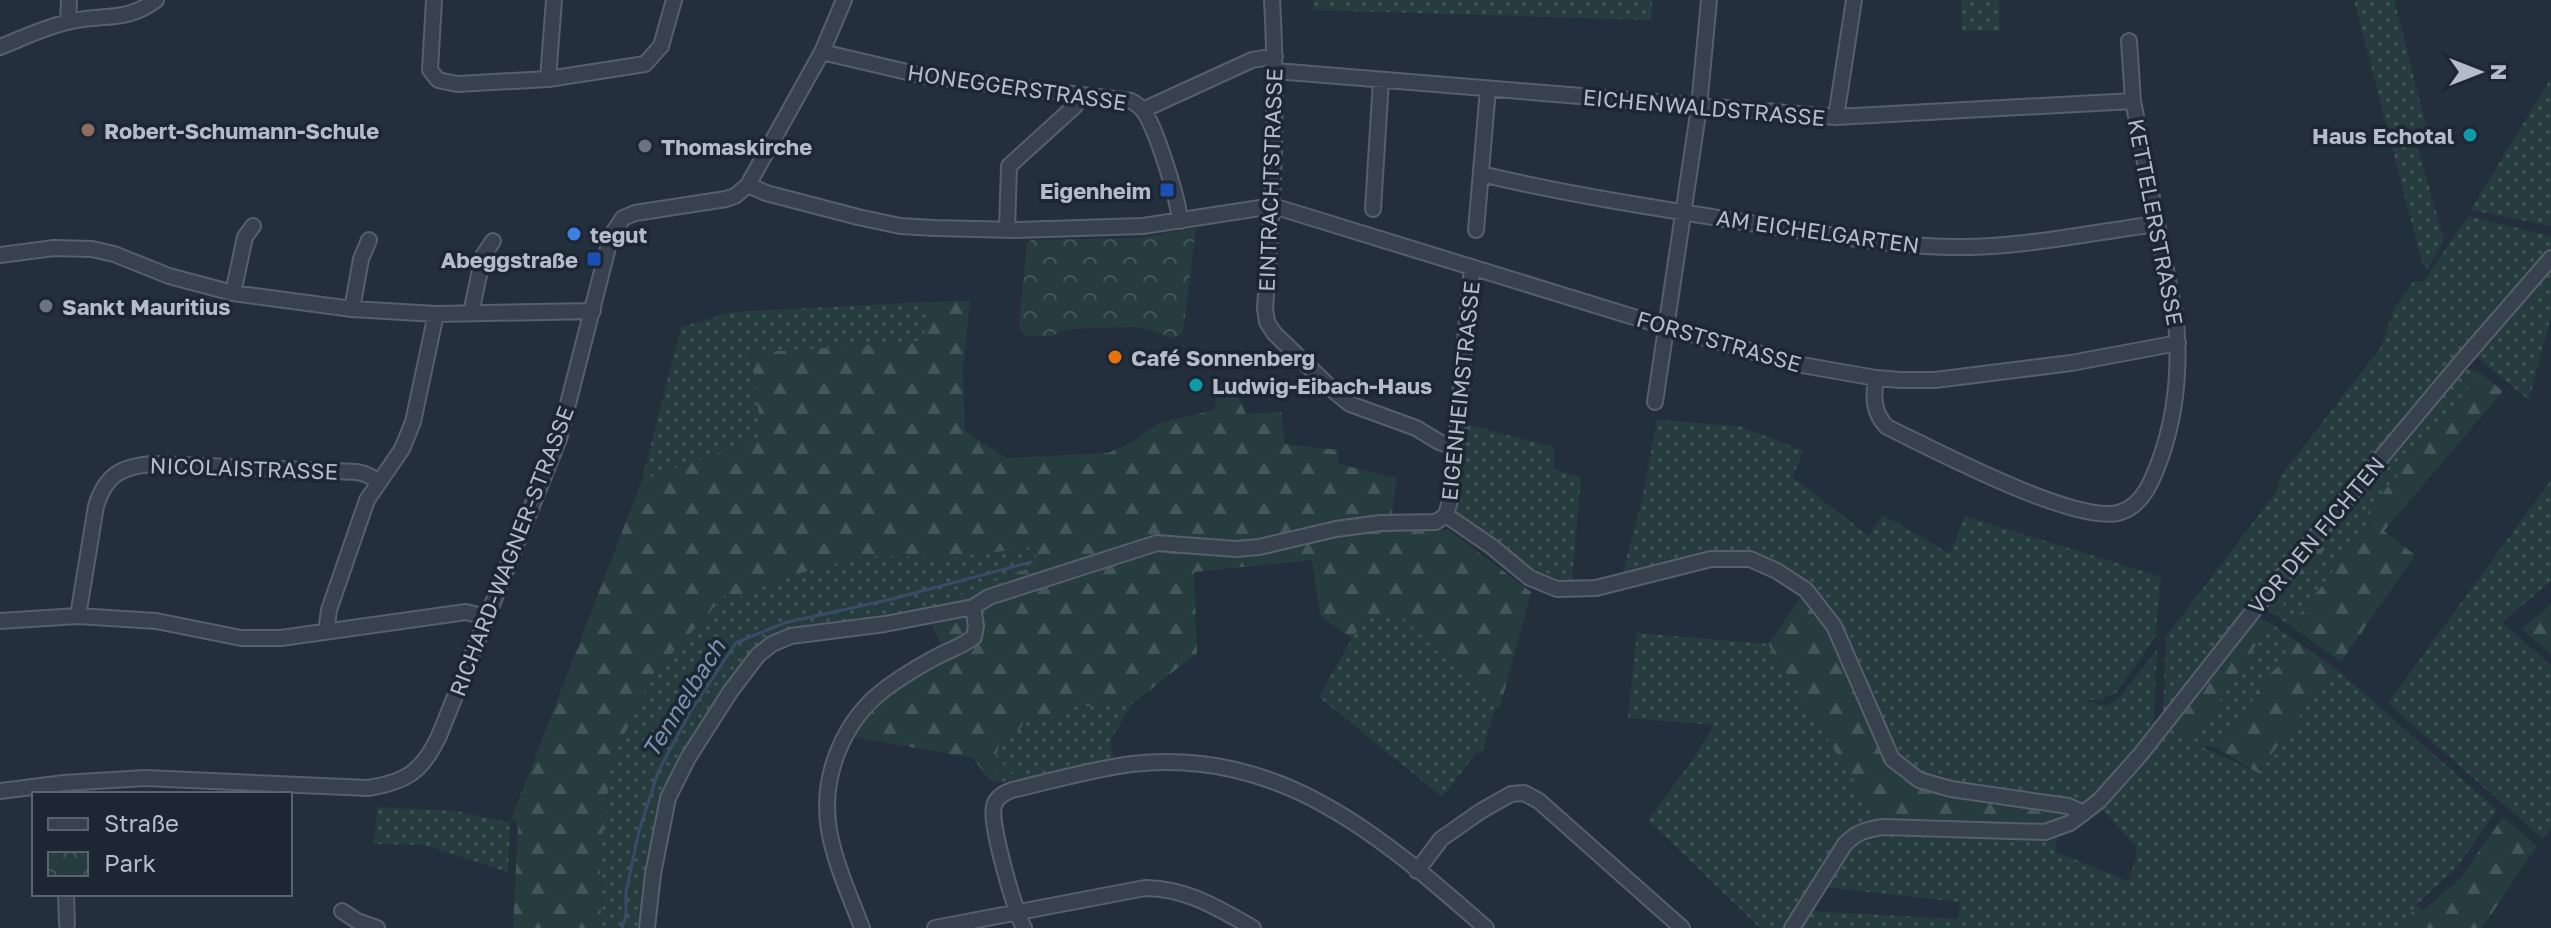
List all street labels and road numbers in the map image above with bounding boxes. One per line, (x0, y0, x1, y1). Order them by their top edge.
street label: HONEGGERSTRASSE (906, 58, 1128, 116)
street label: EINTRACHTSTRASSE (1253, 68, 1287, 292)
street label: EICHENWALDSTRASSE (1582, 83, 1826, 131)
street label: KETTELERSTRASSE (2123, 116, 2189, 328)
street label: AM EICHELGARTEN (1715, 203, 1921, 259)
street label: EIGENHEIMSTRASSE (1435, 280, 1485, 502)
street label: FORSTSTRASSE (1634, 305, 1804, 377)
street label: RICHARD-WAGNER-STRASSE (443, 402, 579, 700)
street label: NICOLAISTRASSE (149, 451, 339, 485)
street label: VOR DEN FICHTEN (2242, 451, 2390, 619)

